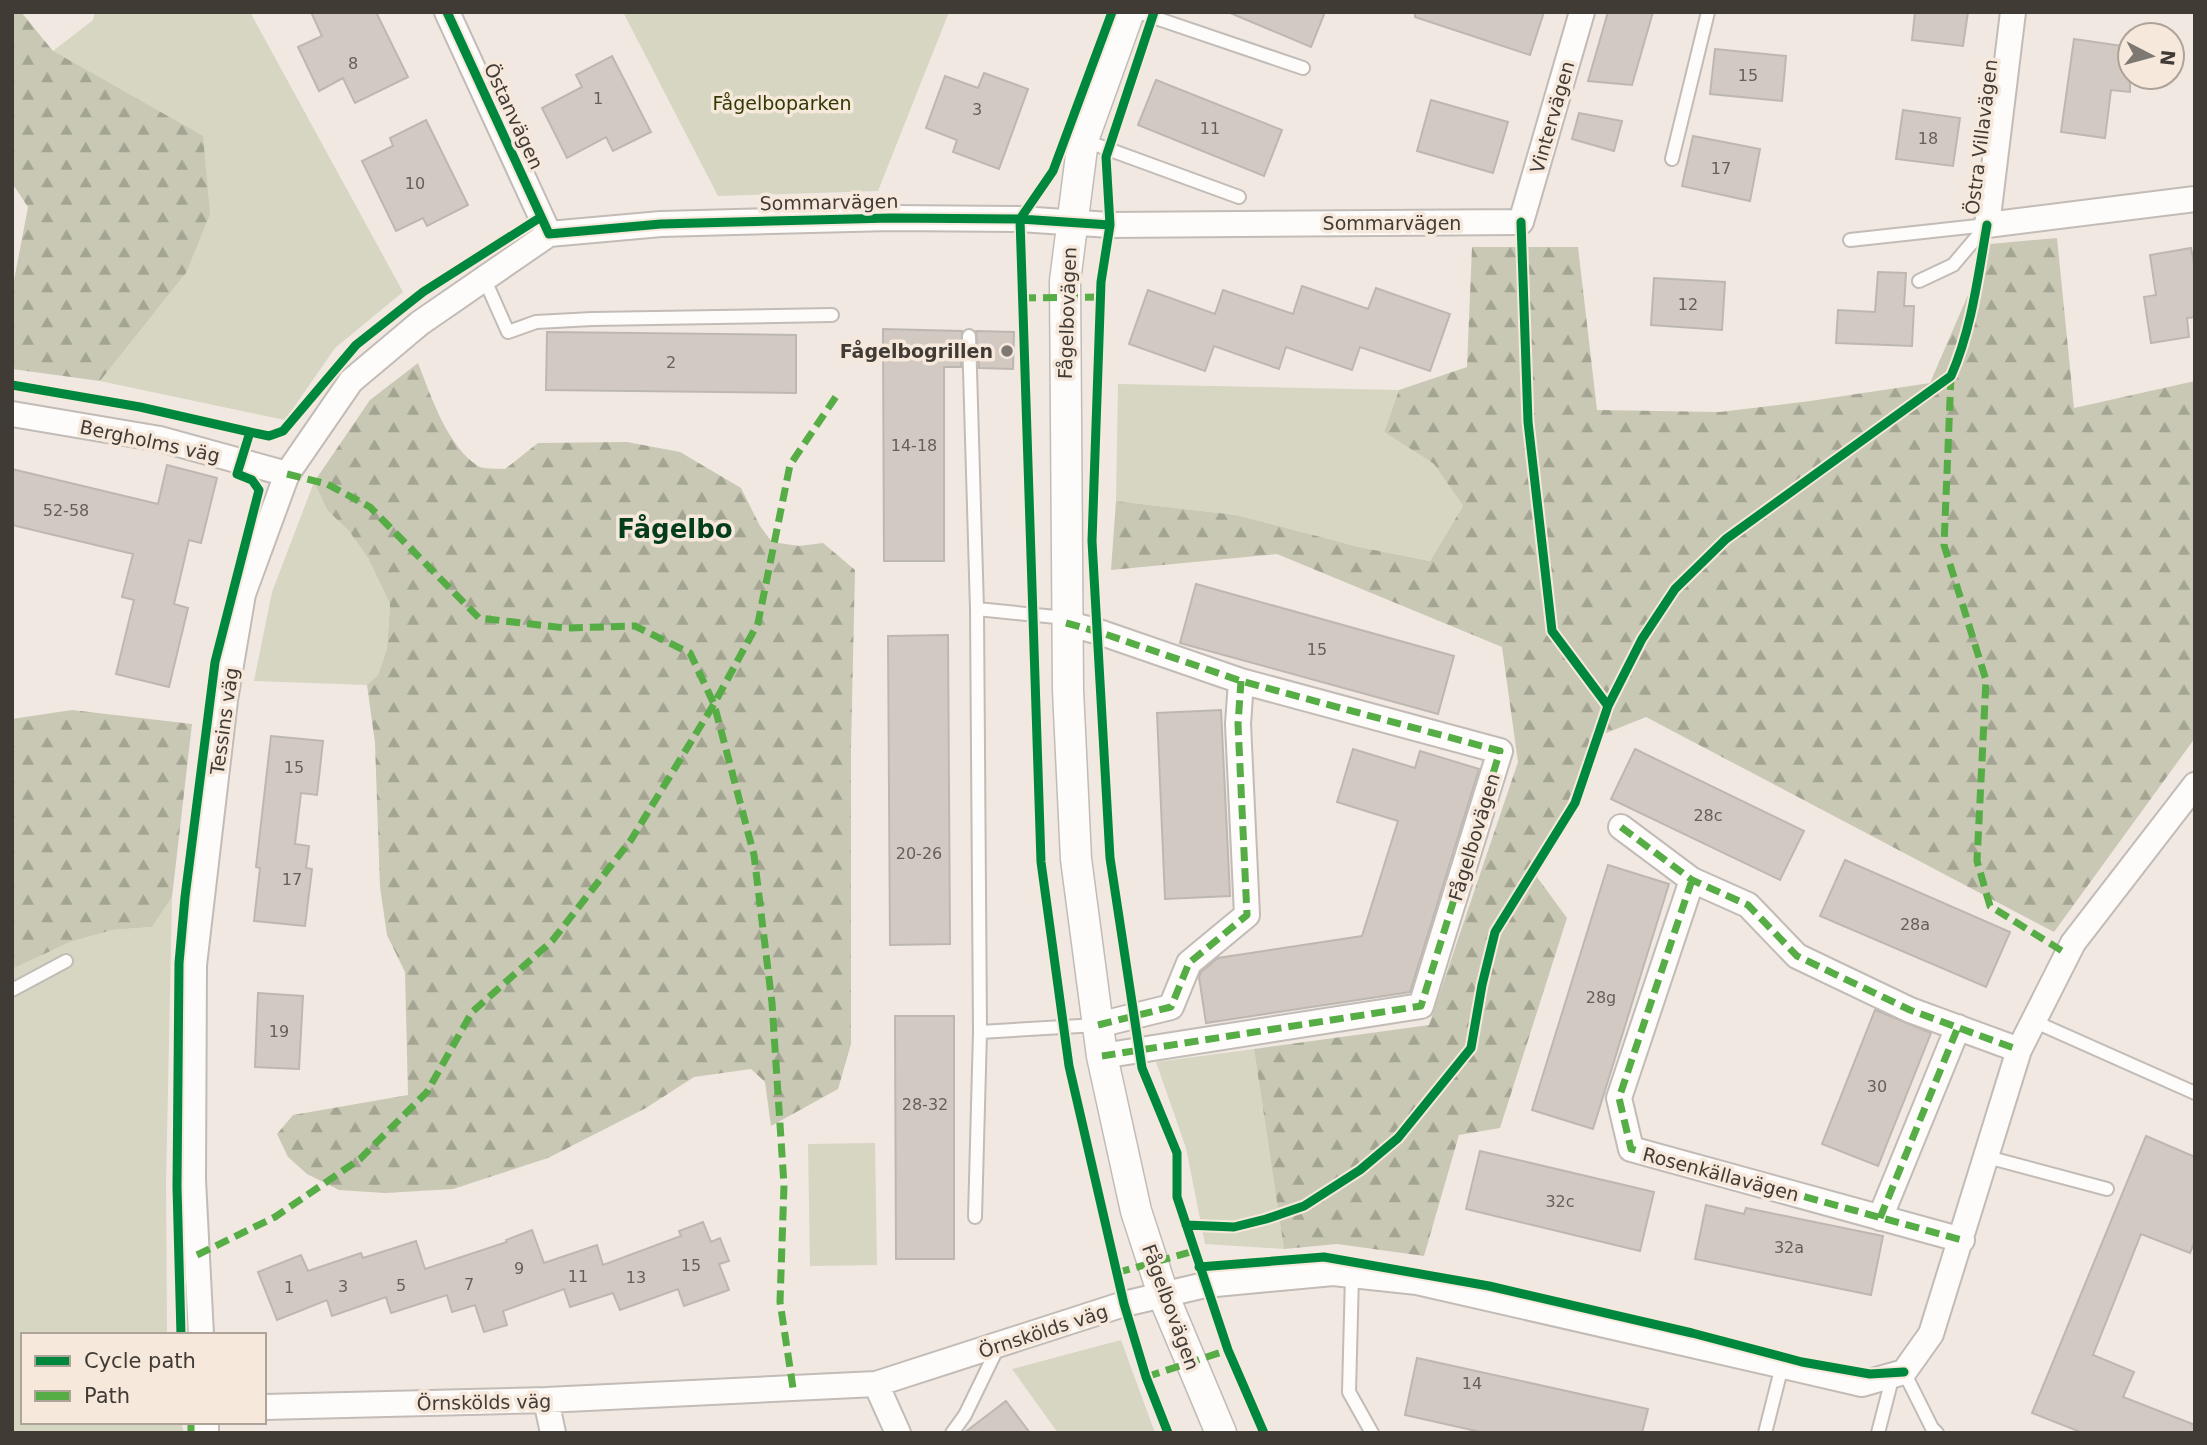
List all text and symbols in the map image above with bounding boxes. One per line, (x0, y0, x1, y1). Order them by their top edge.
north arrow (2116, 21, 2186, 91)
text: N (2156, 49, 2180, 67)
house number: 8 (348, 54, 358, 73)
street label: Vintervägen (1526, 58, 1578, 176)
street label: Östra Villavägen (1961, 58, 2001, 216)
street label: Östanvägen (480, 59, 548, 173)
house number: 15 (1738, 66, 1758, 85)
house number: 1 (593, 89, 603, 108)
park label: Fågelboparken (712, 92, 852, 114)
house number: 3 (972, 100, 982, 119)
house number: 11 (1200, 119, 1220, 138)
house number: 18 (1918, 129, 1938, 148)
house number: 17 (1711, 159, 1731, 178)
house number: 10 (405, 174, 425, 193)
street label: Sommarvägen (759, 190, 899, 214)
street label: Sommarvägen (1323, 212, 1461, 234)
street label: Fågelbovägen (1054, 247, 1080, 379)
house number: 12 (1678, 295, 1698, 314)
place label: Fågelbogrillen (840, 339, 993, 362)
marker: Fågelbogrillen (999, 343, 1015, 359)
house number: 2 (666, 353, 676, 372)
street label: Bergholms väg (78, 415, 222, 467)
house number: 14-18 (891, 436, 937, 455)
house number: 52-58 (43, 501, 89, 520)
district label: Fågelbo (617, 513, 733, 544)
house number: 15 (1307, 640, 1327, 659)
street label: Tessins väg (205, 666, 242, 777)
house number: 15 (284, 758, 304, 777)
street label: Fågelbovägen (1444, 771, 1504, 903)
house number: 28c (1693, 806, 1723, 825)
house number: 20-26 (896, 844, 942, 863)
house number: 17 (282, 870, 302, 889)
house number: 28a (1900, 915, 1930, 934)
house number: 28g (1586, 988, 1616, 1007)
house number: 19 (269, 1022, 289, 1041)
house number: 30 (1867, 1077, 1887, 1096)
house number: 28-32 (902, 1095, 948, 1114)
street label: Rosenkällavägen (1640, 1143, 1802, 1205)
house number: 32c (1545, 1192, 1575, 1211)
house number: 32a (1774, 1238, 1804, 1257)
street label: Fågelbovägen (1138, 1241, 1204, 1373)
house number: 15 (681, 1256, 701, 1275)
house number: 9 (514, 1259, 524, 1278)
house number: 11 (568, 1267, 588, 1286)
house number: 13 (626, 1268, 646, 1287)
house number: 7 (464, 1275, 474, 1294)
house number: 5 (396, 1276, 406, 1295)
house number: 3 (338, 1277, 348, 1296)
house number: 1 (284, 1278, 294, 1297)
street label: Örnskölds väg (976, 1300, 1110, 1362)
legend (21, 1333, 266, 1424)
text: Cycle path (84, 1349, 196, 1373)
house number: 14 (1462, 1374, 1482, 1393)
text: Path (84, 1384, 130, 1408)
street label: Örnskölds väg (417, 1390, 551, 1414)

